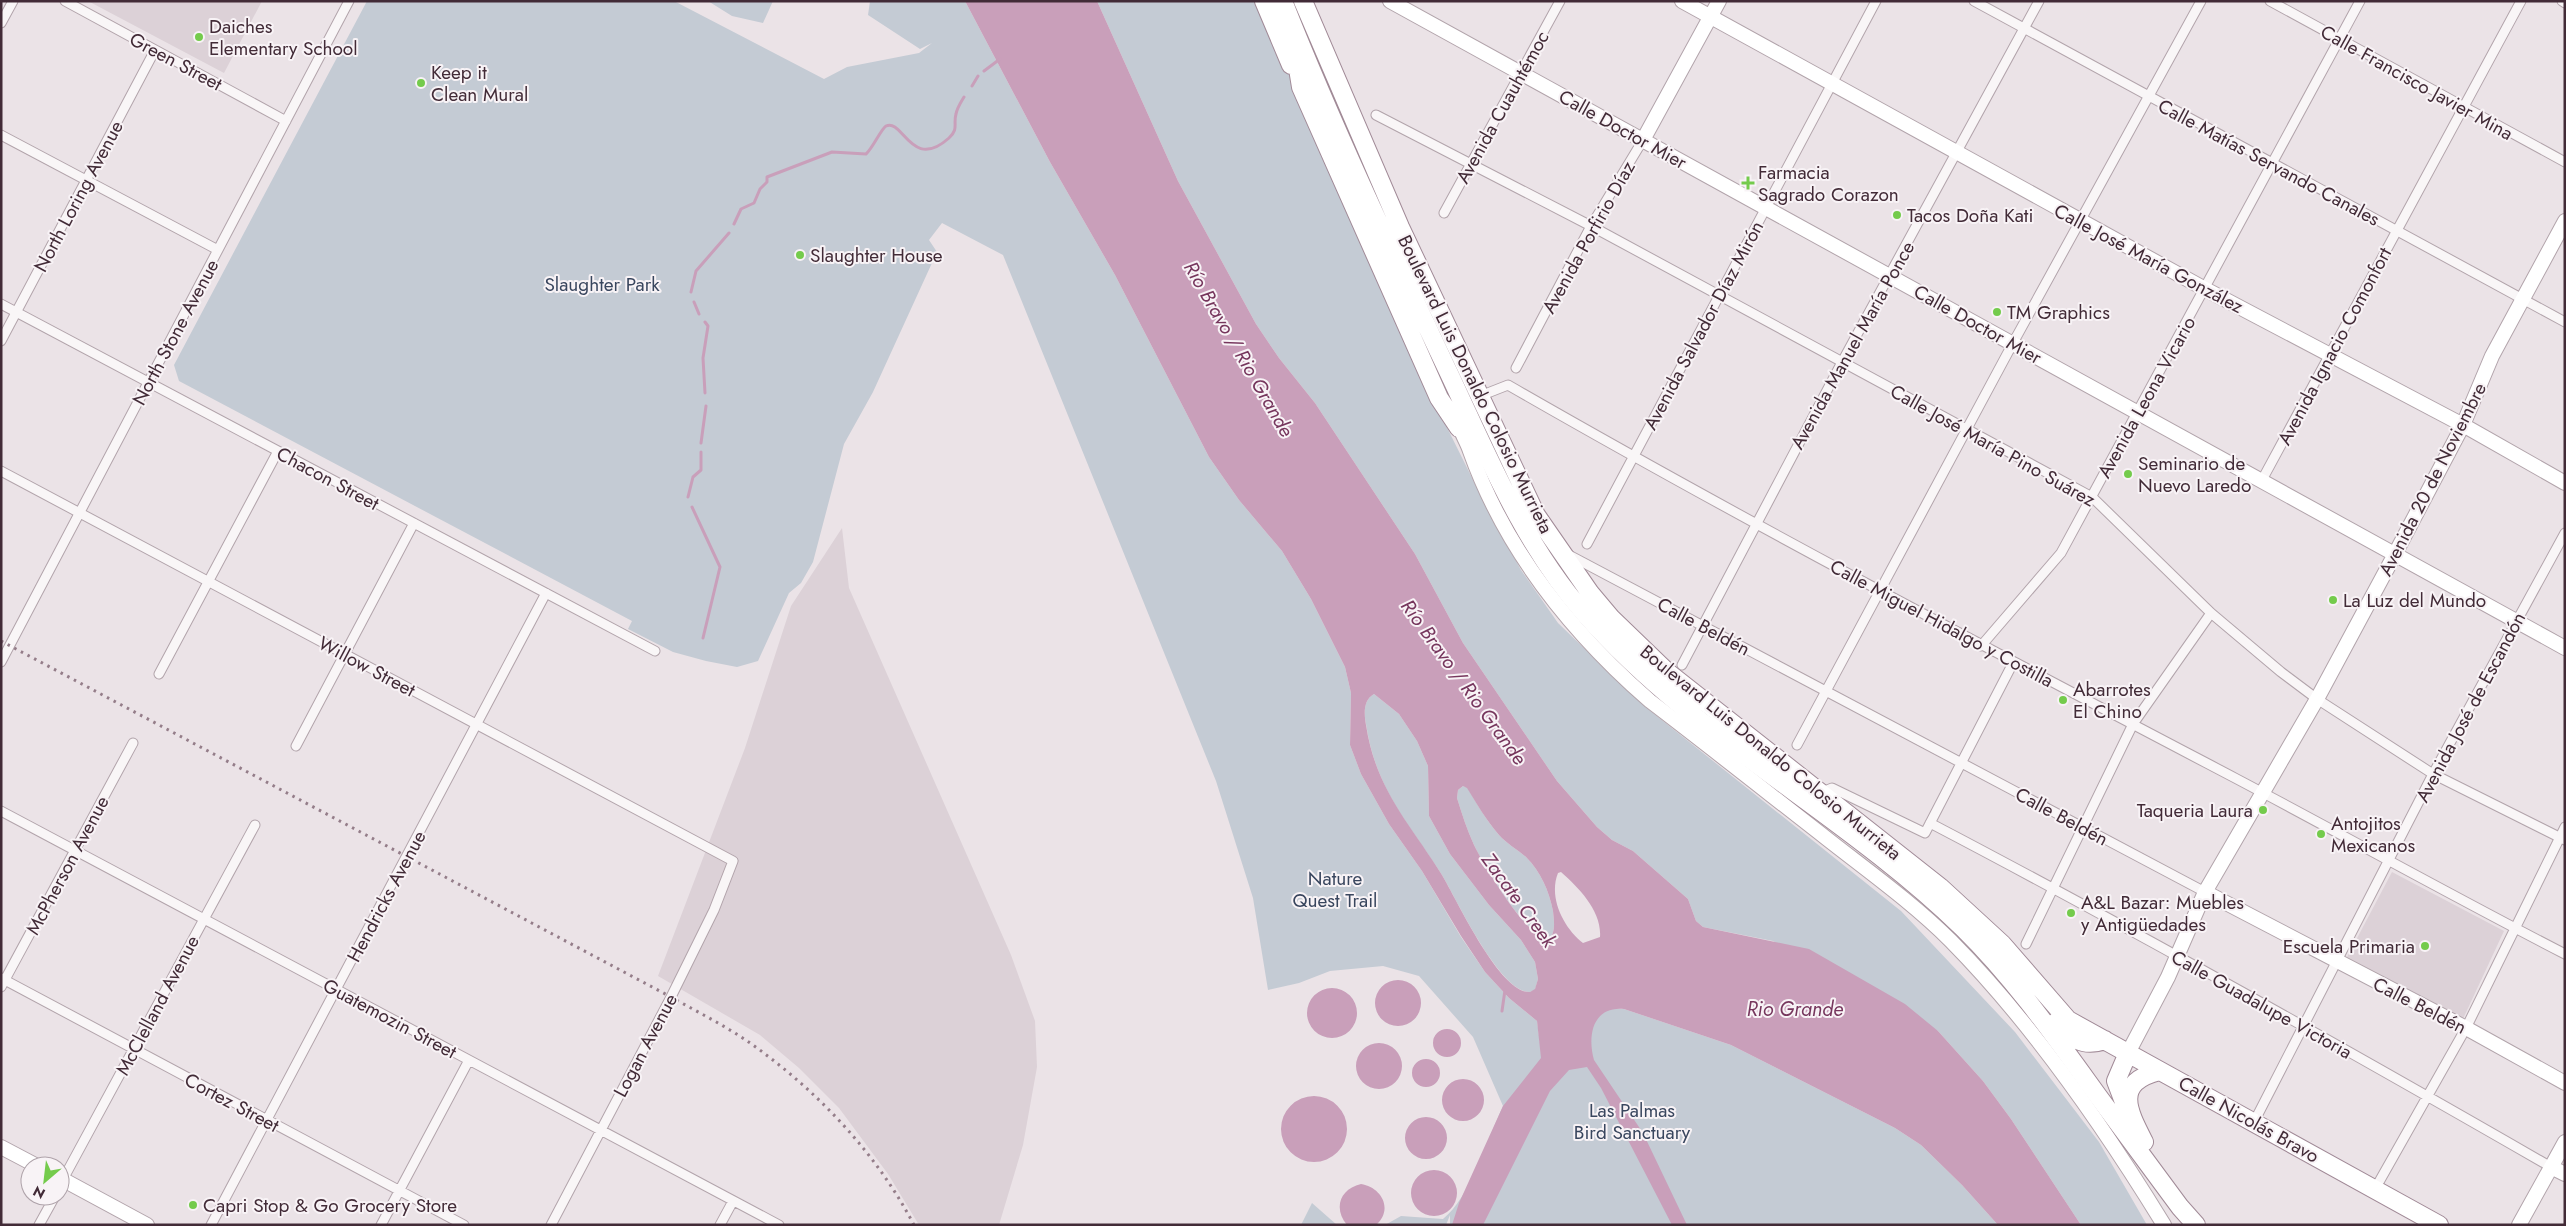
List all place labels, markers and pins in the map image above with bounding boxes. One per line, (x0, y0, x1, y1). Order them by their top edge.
place label: Daiches Elementary School (209, 13, 358, 62)
marker: Daiches Elementary School (193, 31, 205, 43)
place label: Keep it Clean Mural (431, 59, 528, 108)
marker: Keep it Clean Mural (415, 77, 427, 89)
place label: Farmacia Sagrado Corazon (1758, 159, 1899, 208)
marker: Farmacia Sagrado Corazon (1742, 177, 1754, 189)
place label: Tacos Doña Kati (1907, 202, 2033, 229)
marker: Tacos Doña Kati (1891, 209, 1903, 221)
place label: Slaughter House (810, 242, 943, 269)
marker: Slaughter House (794, 249, 806, 261)
place label: TM Graphics (2007, 299, 2110, 326)
marker: TM Graphics (1991, 306, 2003, 318)
place label: Seminario de Nuevo Laredo (2138, 450, 2251, 499)
marker: Seminario de Nuevo Laredo (2122, 468, 2134, 480)
place label: La Luz del Mundo (2343, 587, 2486, 614)
marker: La Luz del Mundo (2327, 594, 2339, 606)
place label: Abarrotes El Chino (2073, 676, 2151, 725)
marker: Abarrotes El Chino (2057, 694, 2069, 706)
place label: Taqueria Laura (2137, 797, 2253, 824)
marker: Taqueria Laura (2257, 804, 2269, 816)
place label: Antojitos Mexicanos (2331, 810, 2415, 859)
marker: Antojitos Mexicanos (2315, 828, 2327, 840)
place label: A&L Bazar: Muebles y Antigüedades (2081, 889, 2244, 938)
marker: A&L Bazar: Muebles y Antigüedades (2065, 907, 2077, 919)
place label: Escuela Primaria (2283, 933, 2415, 960)
marker: Escuela Primaria (2419, 940, 2431, 952)
place label: Capri Stop & Go Grocery Store (203, 1192, 457, 1219)
marker: Capri Stop & Go Grocery Store (187, 1199, 199, 1211)

